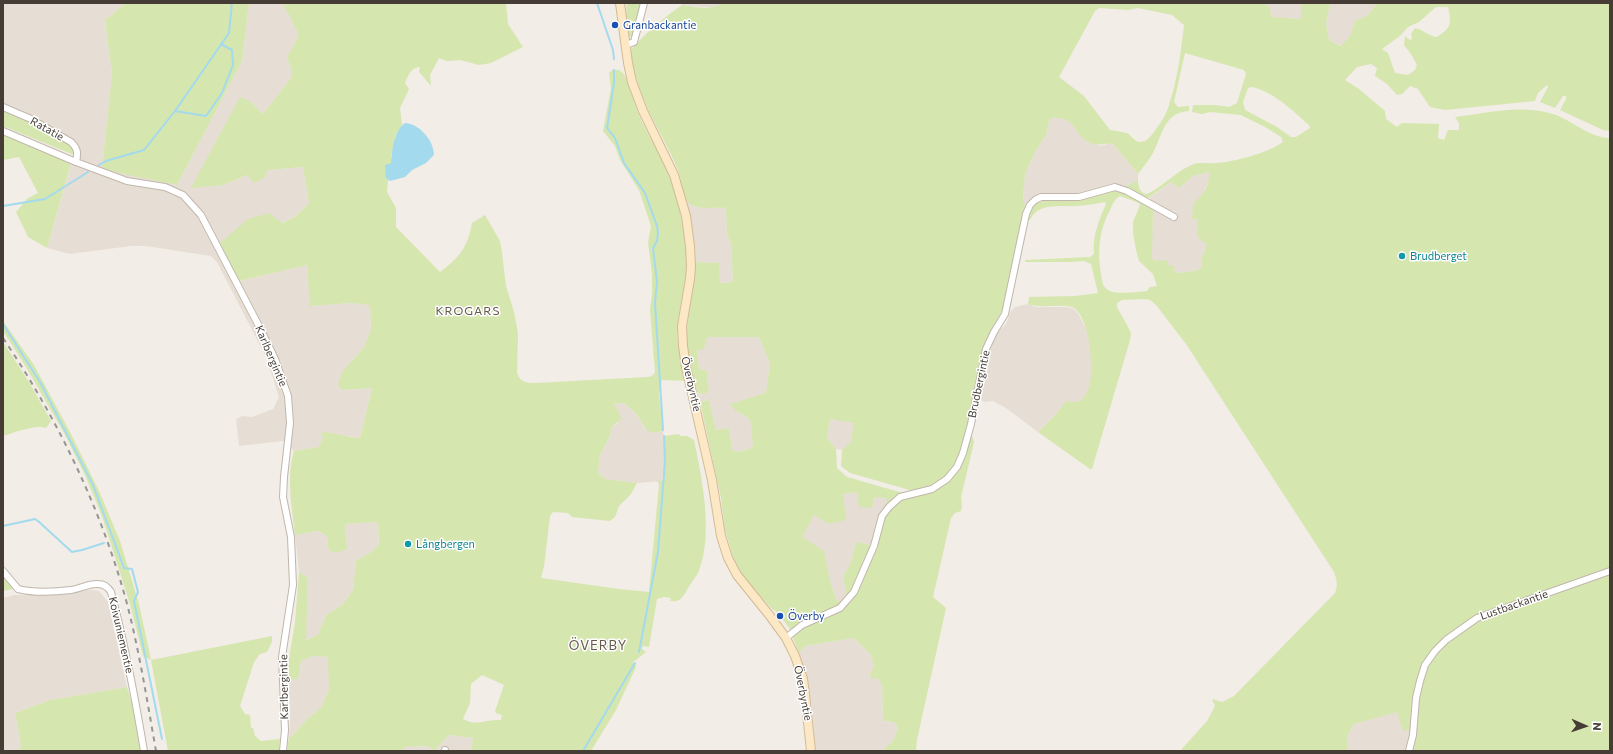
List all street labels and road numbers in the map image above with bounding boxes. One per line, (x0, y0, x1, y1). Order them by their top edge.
street label: Ratatie (28, 114, 66, 144)
street label: Karlbergintie (252, 323, 290, 389)
street label: Brudbergintie (965, 349, 993, 419)
street label: Överbyntie (678, 355, 704, 413)
street label: Lustbackantie (1478, 587, 1550, 623)
street label: Koivuniementie (106, 596, 136, 674)
street label: Karlbergintie (277, 654, 291, 720)
street label: Överbyntie (791, 664, 815, 722)

